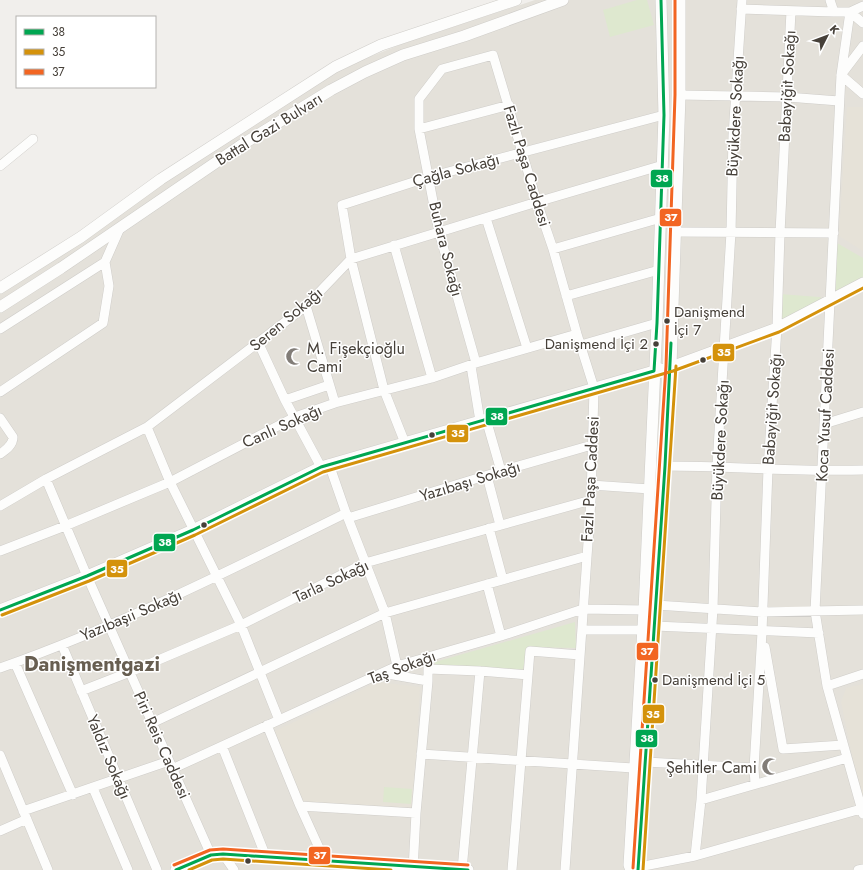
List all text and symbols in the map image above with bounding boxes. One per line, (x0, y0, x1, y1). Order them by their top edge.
legend (16, 16, 156, 88)
north arrow (807, 16, 847, 56)
text: K (826, 21, 843, 38)
text: 38 (52, 23, 65, 41)
street label: Babayiğit Sokağı (773, 29, 801, 143)
text: 35 (52, 43, 66, 61)
street label: Büyükdere Sokağı (720, 55, 750, 177)
text: 37 (52, 63, 65, 81)
street label: Battal Gazi Bulvarı (211, 87, 327, 171)
street label: Fazlı Paşa Caddesi (498, 102, 556, 230)
street label: Çağla Sokağı (410, 147, 502, 193)
line badge: 38 (650, 169, 673, 188)
text: 38 (655, 170, 669, 186)
street label: Buhara Sokağı (423, 199, 469, 299)
line badge: 37 (659, 208, 682, 227)
text: 37 (664, 209, 678, 225)
street label: Seren Sokağı (244, 282, 328, 356)
place label: Danişmend İçi 7 (674, 301, 745, 341)
marker: Danişmend İçi 7 (662, 316, 672, 326)
place label: Danişmend İçi 2 (545, 333, 648, 355)
place label: M. Fişekçioğlu Cami (307, 337, 405, 378)
marker: Danişmend İçi 2 (651, 339, 661, 349)
line badge: 35 (712, 343, 735, 362)
text: 35 (717, 344, 731, 360)
mosque icon: M. Fişekçioğlu Cami (284, 347, 304, 367)
street label: Koca Yusuf Caddesi (810, 348, 840, 482)
street label: Babayiğit Sokağı (757, 352, 787, 466)
unlabelled marker (698, 355, 708, 365)
street label: Büyükdere Sokağı (705, 379, 735, 501)
street label: Canlı Sokağı (238, 398, 326, 454)
line badge: 38 (485, 407, 508, 426)
text: 38 (490, 408, 504, 424)
street label: Fazlı Paşa Caddesi (575, 416, 605, 542)
line badge: 35 (446, 424, 469, 443)
text: 35 (451, 425, 465, 441)
unlabelled marker (427, 430, 437, 440)
street label: Yazıbaşı Sokağı (417, 455, 523, 507)
unlabelled marker (199, 520, 209, 530)
line badge: 38 (153, 533, 176, 552)
text: 38 (158, 534, 172, 550)
street label: Tarla Sokağı (290, 554, 372, 608)
line badge: 35 (106, 559, 128, 578)
text: 35 (110, 561, 124, 577)
street label: Yazıbaşıi Sokağı (77, 583, 185, 647)
line badge: 37 (636, 642, 659, 661)
text: 37 (640, 643, 654, 659)
street label: Taş Sokağı (365, 644, 439, 690)
district label: Danişmentgazi (24, 650, 160, 679)
place label: Danişmend İçi 5 (662, 669, 765, 691)
marker: Danişmend İçi 5 (650, 675, 660, 685)
street label: Piri Reis Caddesi (128, 687, 196, 803)
line badge: 35 (642, 704, 665, 724)
text: 35 (646, 706, 660, 722)
street label: Yaldız Sokağı (81, 711, 137, 803)
line badge: 38 (635, 729, 658, 748)
text: 38 (640, 730, 654, 746)
place label: Şehitler Cami (666, 756, 757, 779)
mosque icon: Şehitler Cami (760, 757, 780, 777)
line badge: 37 (308, 846, 331, 865)
text: 37 (313, 847, 327, 863)
unlabelled marker (243, 856, 253, 866)

